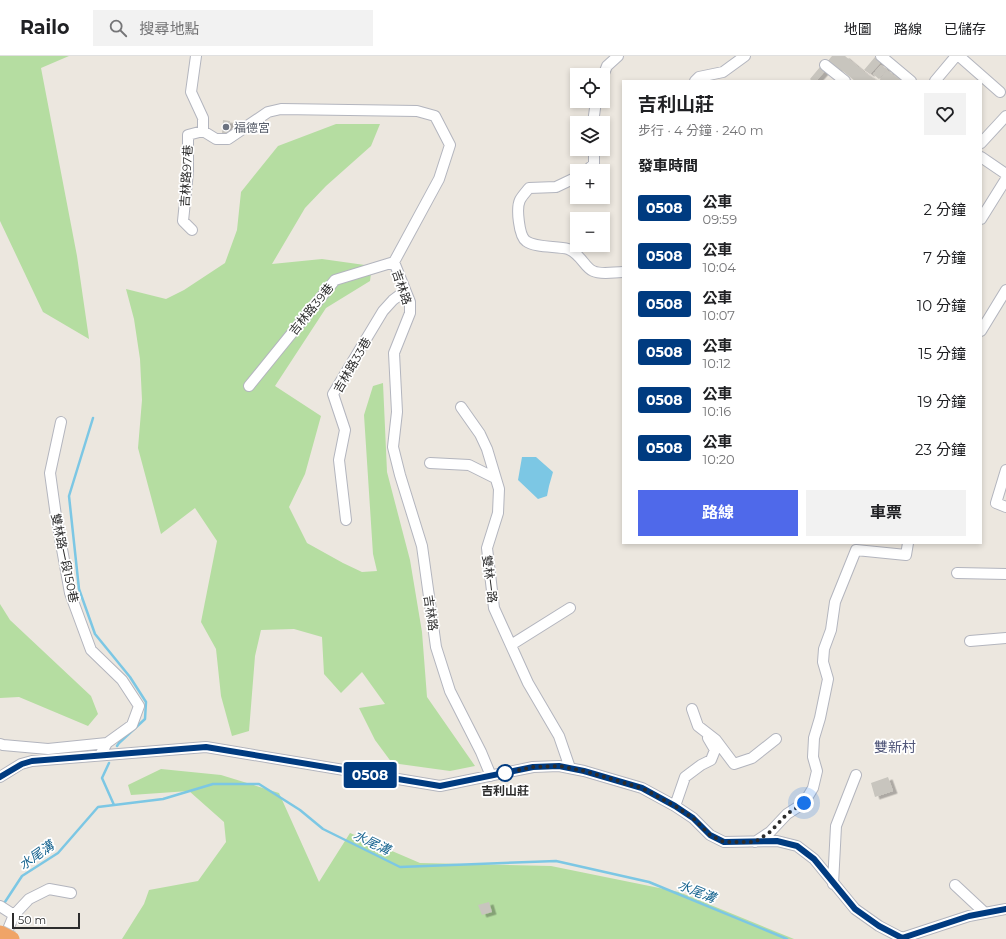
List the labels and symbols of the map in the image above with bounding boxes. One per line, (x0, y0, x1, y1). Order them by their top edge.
place label: 福德宮 (234, 120, 270, 135)
marker: 福德宮 (221, 122, 231, 132)
street label: 吉林路97巷 (177, 145, 195, 207)
street label: 吉林路 (389, 268, 415, 306)
street label: 吉林路39巷 (286, 280, 336, 338)
street label: 吉林路33巷 (330, 335, 374, 395)
street label: 雙林路一段150巷 (48, 512, 82, 604)
street label: 雙林一路 (480, 554, 500, 604)
street label: 吉林路 (421, 594, 441, 632)
district label: 雙新村 (874, 738, 916, 756)
line badge: 0508 (342, 762, 398, 788)
marker: 吉利山莊 (496, 764, 514, 782)
place label: 吉利山莊 (481, 783, 529, 798)
your location (794, 793, 814, 813)
water label: 水尾溝 (351, 826, 395, 859)
water label: 水尾溝 (15, 836, 58, 873)
water label: 水尾溝 (676, 876, 720, 906)
scale bar (12, 911, 80, 930)

